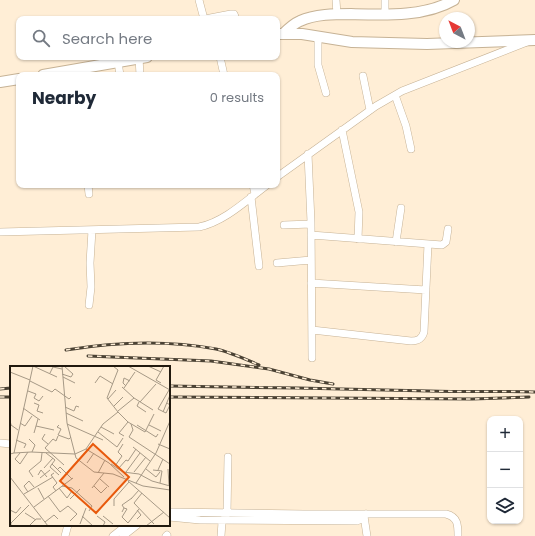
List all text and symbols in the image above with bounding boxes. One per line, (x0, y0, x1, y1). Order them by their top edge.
north arrow (439, 12, 475, 48)
search box (16, 16, 280, 60)
icon: search (30, 27, 52, 49)
text: Search here (62, 28, 152, 49)
text: Nearby (32, 86, 96, 110)
text: 0 results (210, 88, 264, 107)
inset map (10, 366, 170, 526)
map controls (487, 416, 523, 524)
button: + (487, 416, 523, 452)
button: − (487, 452, 523, 488)
button: layers (487, 488, 523, 524)

